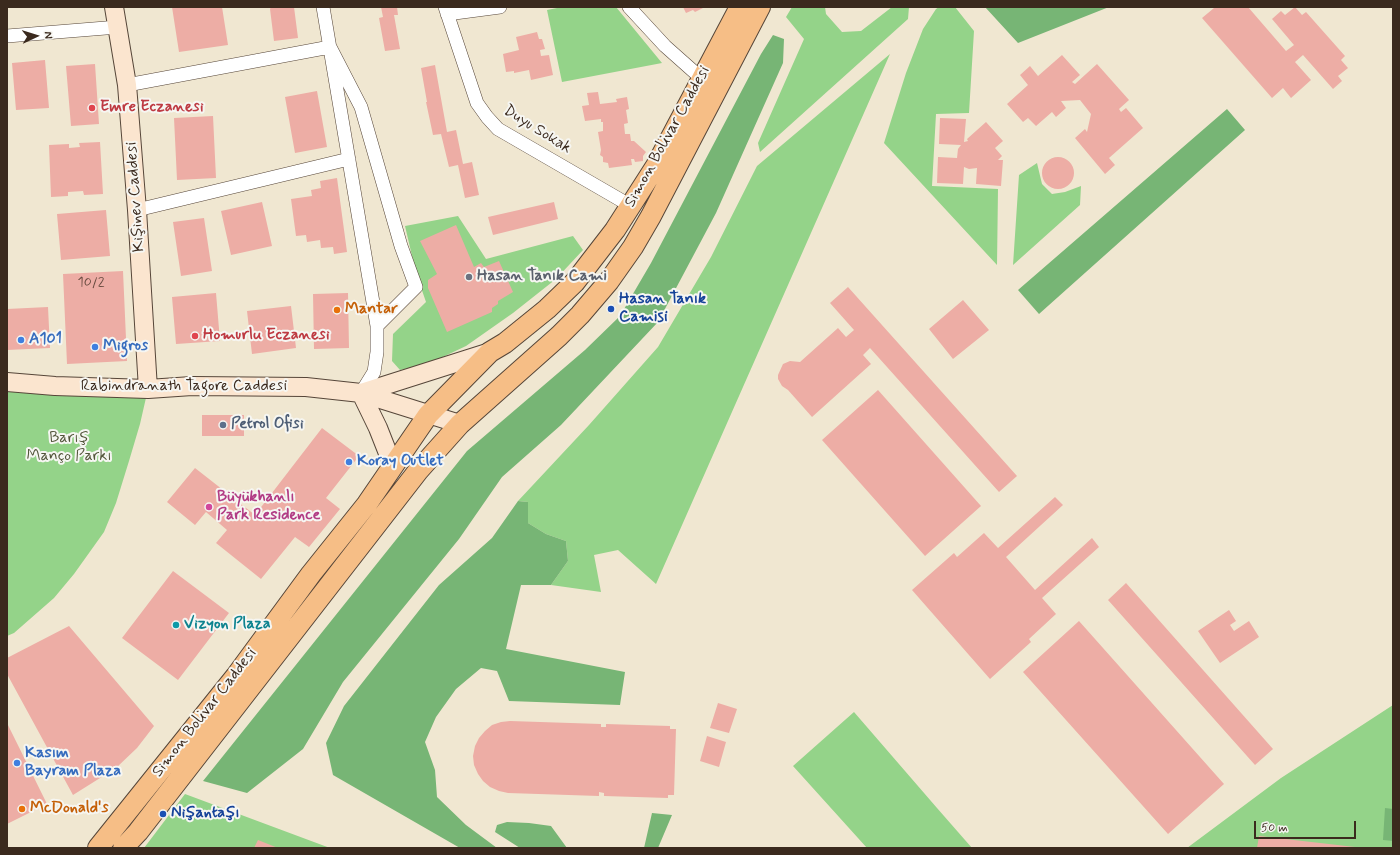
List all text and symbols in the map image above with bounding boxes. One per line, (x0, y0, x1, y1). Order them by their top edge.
north arrow (16, 16, 56, 56)
text: N (41, 31, 55, 39)
street label: Simon Bolivar Caddesi (621, 63, 715, 211)
place label: Emre Eczanesi (100, 98, 204, 118)
street label: Duyu Sokak (499, 102, 575, 158)
marker: Emre Eczanesi (87, 103, 97, 113)
street label: Kişinev Caddesi (123, 141, 149, 253)
place label: Hasan Tanık Cami (477, 267, 607, 287)
marker: Hasan Tanık Cami (464, 272, 474, 282)
house number: 10/2 (77, 275, 105, 291)
place label: Hasan Tanık Camisi (619, 290, 706, 328)
place label: Mantar (345, 300, 398, 320)
marker: Hasan Tanık Camisi (606, 304, 616, 314)
marker: Mantar (332, 305, 342, 315)
place label: Homurlu Eczanesi (203, 326, 330, 346)
place label: A101 (29, 330, 62, 350)
marker: Homurlu Eczanesi (190, 331, 200, 341)
marker: A101 (16, 335, 26, 345)
place label: Migros (103, 337, 148, 357)
marker: Migros (90, 342, 100, 352)
street label: Rabindranath Tagore Caddesi (81, 377, 287, 397)
place label: Petrol Ofisi (231, 415, 304, 435)
marker: Petrol Ofisi (218, 420, 228, 430)
park label: Barış Manço Parkı (26, 429, 112, 467)
place label: Koray Outlet (357, 452, 444, 472)
marker: Koray Outlet (344, 457, 354, 467)
place label: Büyükhanlı Park Residence (217, 488, 320, 526)
marker: Büyükhanlı Park Residence (204, 502, 214, 512)
place label: Vizyon Plaza (184, 615, 271, 635)
marker: Vizyon Plaza (171, 620, 181, 630)
street label: Simon Bolivar Caddesi (149, 645, 261, 781)
place label: Kasım Bayram Plaza (25, 744, 121, 782)
marker: Kasım Bayram Plaza (12, 758, 22, 768)
place label: McDonald's (30, 799, 109, 819)
marker: McDonald's (17, 804, 27, 814)
place label: Nişantaşı (171, 804, 240, 824)
marker: Nişantaşı (158, 809, 168, 819)
scale bar (1256, 813, 1358, 839)
text: 50 m (1261, 820, 1288, 836)

